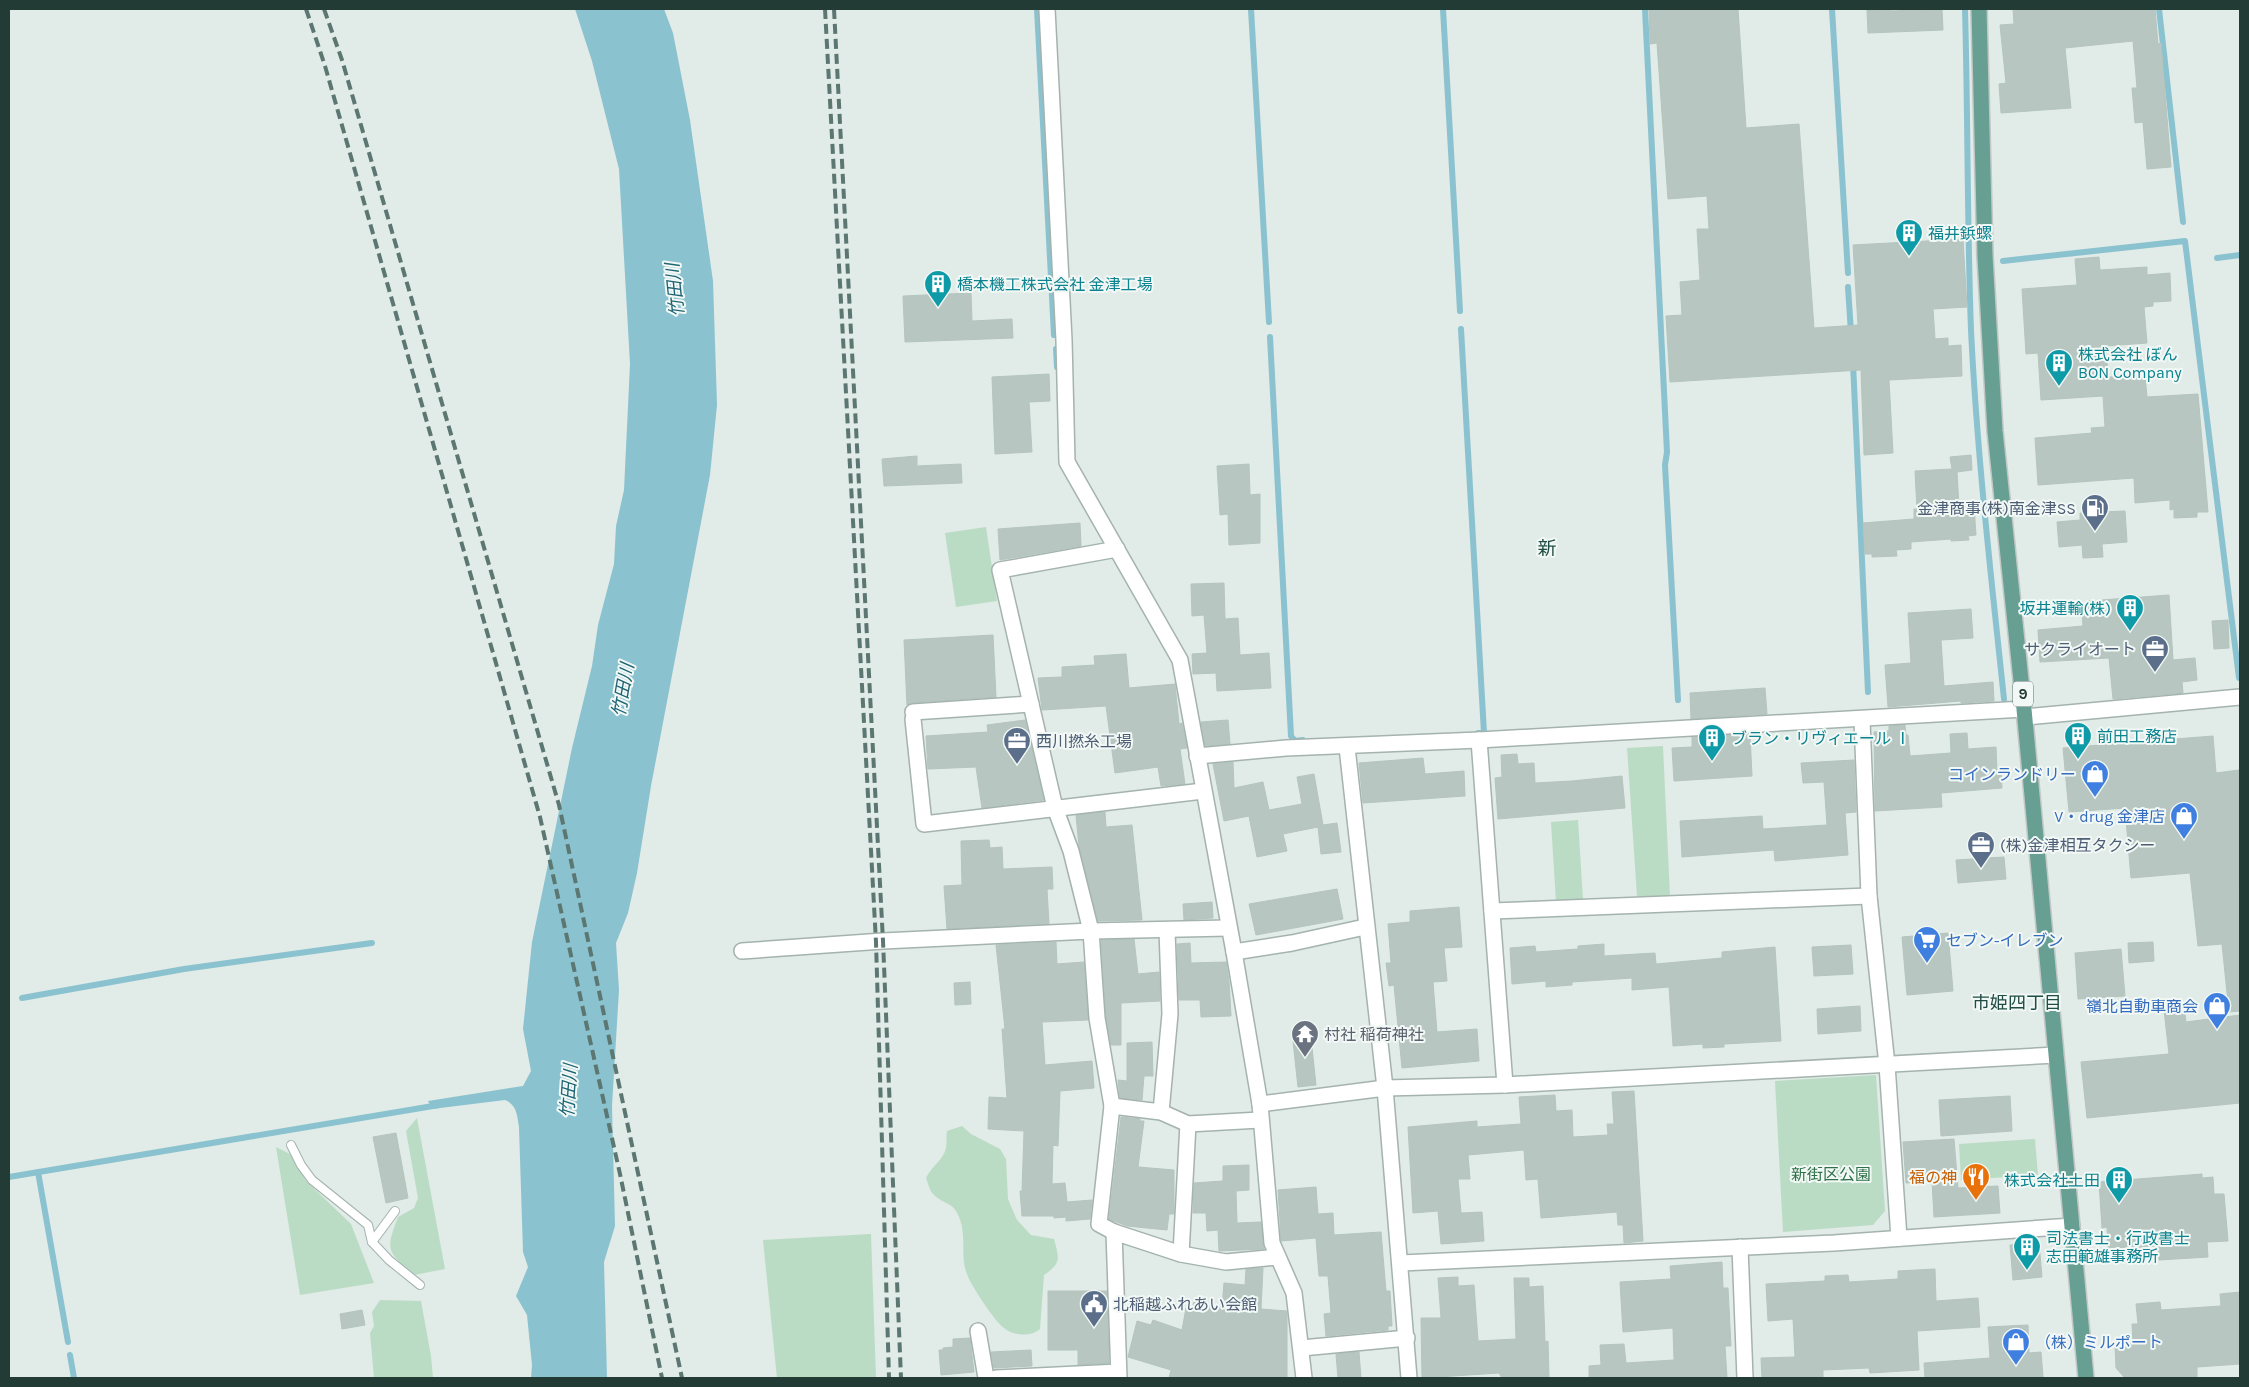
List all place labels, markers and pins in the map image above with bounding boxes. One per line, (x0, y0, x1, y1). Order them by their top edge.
building icon: 福井鋲螺 (1894, 218, 1924, 257)
place label: 福井鋲螺 (1928, 224, 1992, 243)
building icon: 橋本機工株式会社 金津工場 (923, 269, 953, 308)
place label: 橋本機工株式会社 金津工場 (957, 275, 1153, 294)
place label: 株式会社 ぼん BON Company (2078, 345, 2182, 382)
building icon: 株式会社 ぼん BON Company (2044, 348, 2074, 387)
fuel station icon: 金津商事(株)南金津SS (2080, 493, 2110, 532)
place label: 金津商事(株)南金津SS (1917, 499, 2076, 518)
building icon: 坂井運輸(株) (2115, 593, 2145, 632)
place label: 坂井運輸(株) (2020, 599, 2111, 618)
office icon: サクライオート (2140, 634, 2170, 673)
place label: サクライオート (2024, 640, 2136, 659)
building icon: 前田工務店 (2063, 721, 2093, 760)
building icon: ブラン・リヴィエール Ⅰ (1697, 723, 1727, 762)
office icon: 西川撚糸工場 (1002, 726, 1032, 765)
place label: 前田工務店 (2097, 727, 2177, 746)
place label: ブラン・リヴィエール Ⅰ (1731, 729, 1911, 748)
place label: 西川撚糸工場 (1036, 732, 1132, 751)
shop icon: コインランドリー (2080, 759, 2110, 798)
place label: コインランドリー (1948, 765, 2076, 784)
shop icon: V・drug 金津店 (2169, 801, 2199, 840)
place label: V・drug 金津店 (2054, 807, 2165, 826)
office icon: (株)金津相互タクシー (1966, 830, 1996, 869)
place label: (株)金津相互タクシー (2000, 836, 2155, 855)
supermarket icon: セブン-イレブン (1912, 925, 1942, 964)
place label: セブン-イレブン (1946, 931, 2064, 950)
shop icon: 嶺北自動車商会 (2202, 991, 2232, 1030)
place label: 嶺北自動車商会 (2086, 997, 2198, 1016)
temple icon: 村社 稲荷神社 (1290, 1019, 1320, 1058)
place label: 村社 稲荷神社 (1324, 1025, 1424, 1044)
restaurant icon: 福の神 (1961, 1162, 1991, 1201)
building icon: 株式会社土田 (2104, 1165, 2134, 1204)
place label: 福の神 (1909, 1168, 1957, 1187)
place label: 株式会社土田 (2004, 1171, 2100, 1190)
place label: 司法書士・行政書士 志田範雄事務所 (2046, 1229, 2190, 1266)
building icon: 司法書士・行政書士 志田範雄事務所 (2012, 1232, 2042, 1271)
public building icon: 北稲越ふれあい会館 (1079, 1289, 1109, 1328)
place label: 北稲越ふれあい会館 (1113, 1295, 1257, 1314)
shop icon: （株）ミルポート (2001, 1327, 2031, 1366)
place label: （株）ミルポート (2035, 1333, 2163, 1352)

